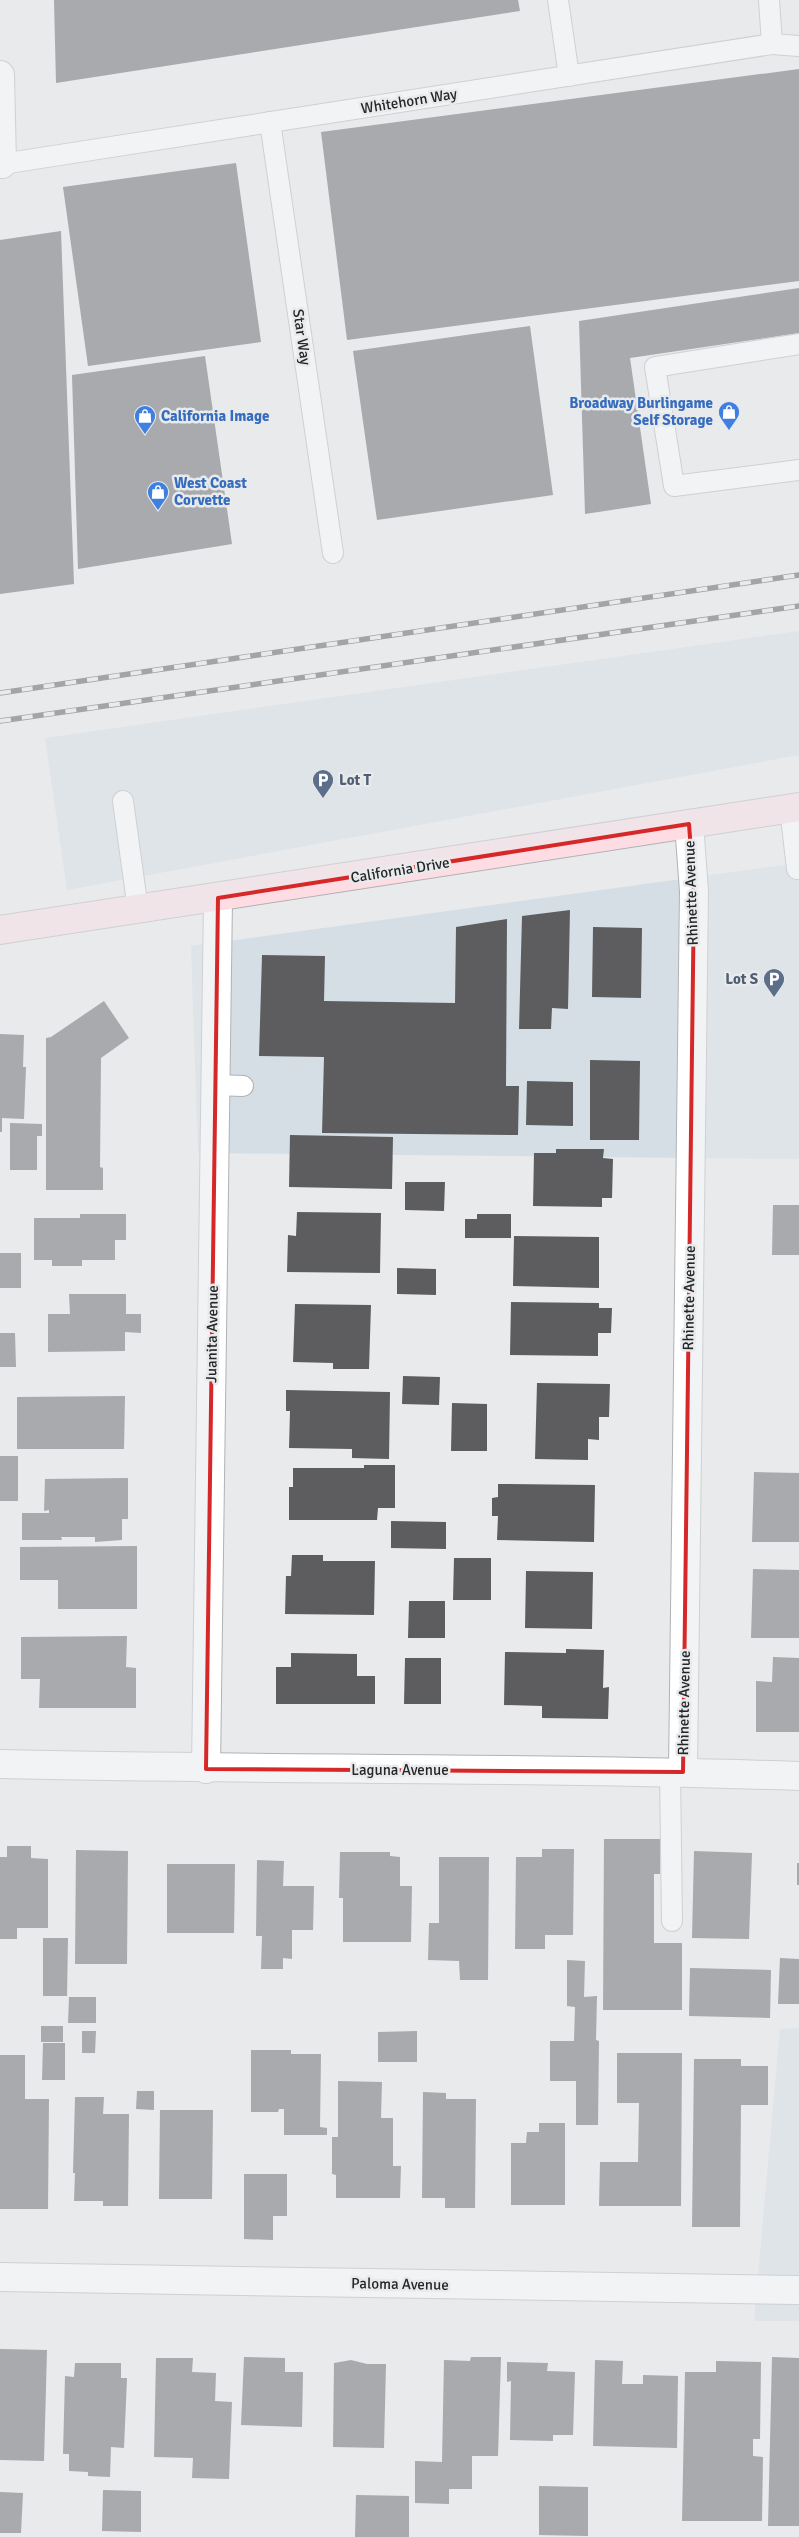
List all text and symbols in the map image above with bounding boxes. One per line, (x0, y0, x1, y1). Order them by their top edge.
street label: Whitehorn Way (360, 85, 458, 117)
street label: Star Way (289, 308, 315, 366)
place label: Broadway Burlingame Self Storage (569, 394, 713, 429)
shop icon: Broadway Burlingame Self Storage (717, 400, 741, 431)
shop icon: California Image (133, 404, 157, 435)
place label: California Image (161, 407, 270, 425)
place label: West Coast Corvette (174, 474, 247, 509)
shop icon: West Coast Corvette (146, 480, 170, 511)
parking icon: Lot T (311, 768, 335, 799)
place label: Lot T (339, 771, 371, 789)
street label: Rhinette Avenue (680, 840, 702, 946)
street label: California Drive (349, 853, 451, 887)
parking icon: Lot S (762, 967, 786, 998)
place label: Lot S (725, 970, 758, 988)
street label: Rhinette Avenue (679, 1245, 699, 1351)
street label: Juanita Avenue (202, 1285, 222, 1383)
street label: Rhinette Avenue (674, 1650, 694, 1756)
street label: Laguna Avenue (351, 1761, 449, 1779)
street label: Paloma Avenue (351, 2274, 449, 2294)

